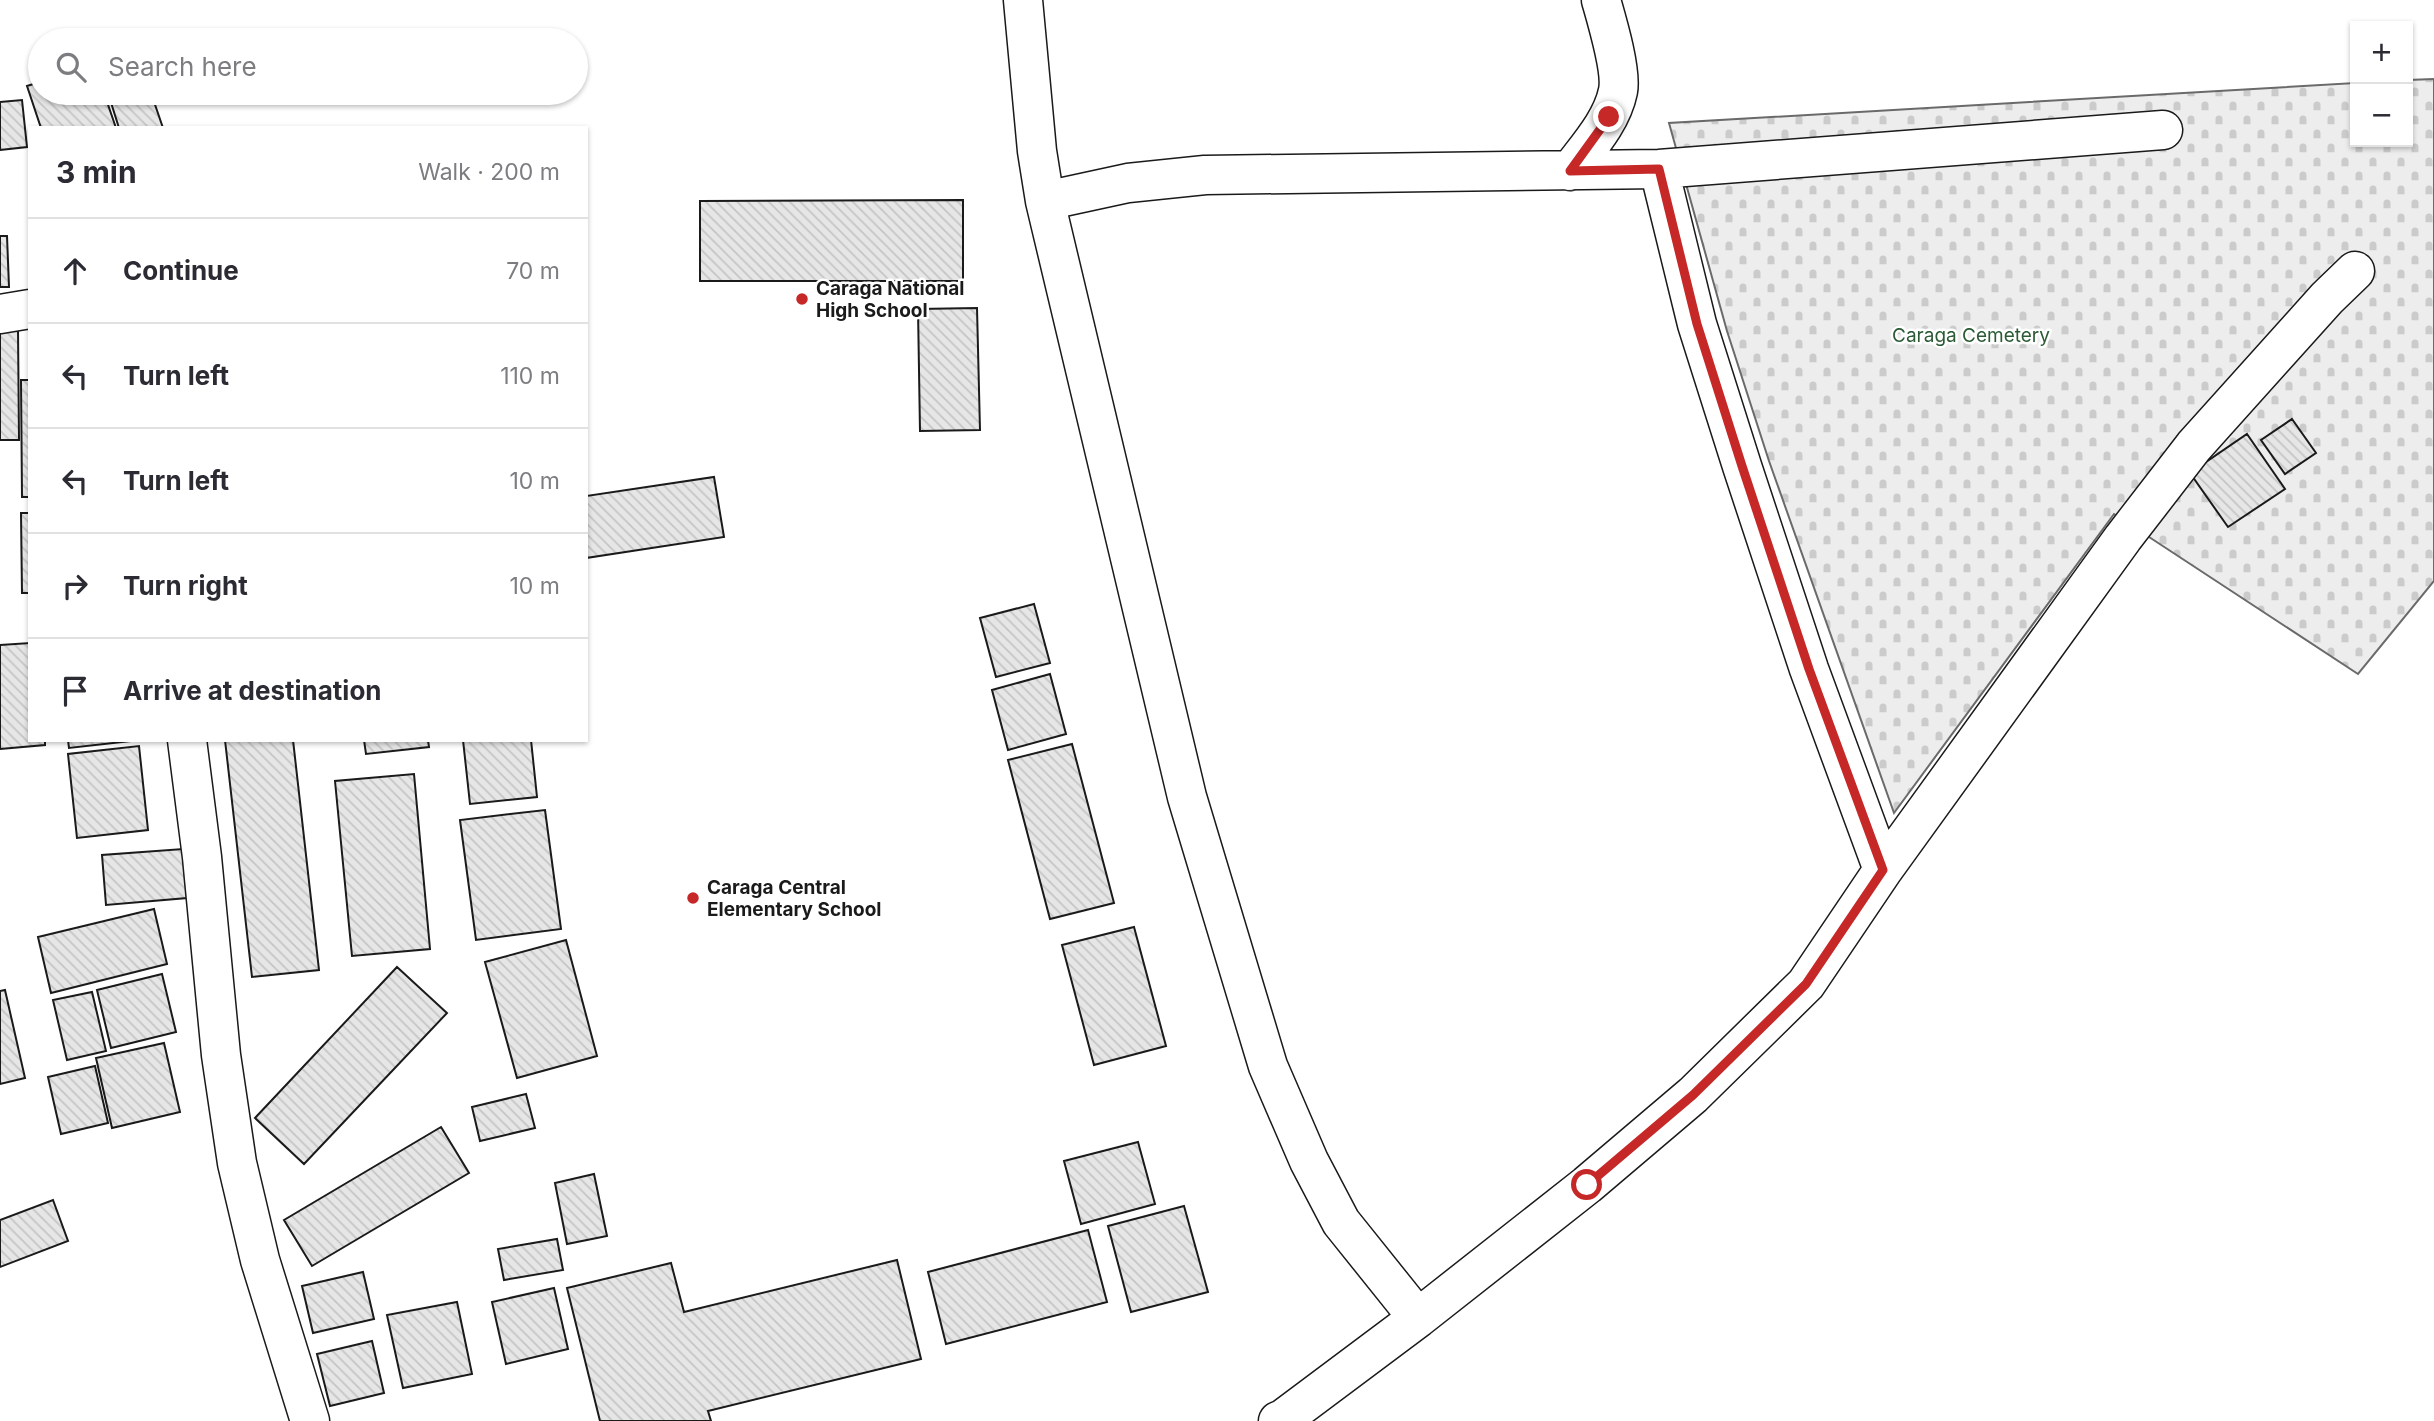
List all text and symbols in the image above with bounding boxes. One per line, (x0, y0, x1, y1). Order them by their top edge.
map controls (2350, 21, 2413, 147)
button: + (2350, 21, 2413, 84)
search box (28, 28, 588, 105)
icon: search (52, 48, 90, 86)
text: Search here (108, 51, 257, 82)
button: − (2350, 84, 2413, 147)
route end (1593, 101, 1624, 132)
text: 3 min (56, 154, 137, 190)
text: Walk · 200 m (418, 158, 560, 186)
icon: ahead (56, 252, 94, 290)
text: Continue (123, 255, 239, 286)
text: 70 m (506, 257, 560, 285)
place label: Caraga National High School (816, 277, 964, 322)
marker: Caraga National High School (794, 291, 810, 307)
park label: Caraga Cemetery (1892, 324, 2050, 347)
icon: left (56, 357, 94, 395)
text: Turn left (123, 360, 229, 391)
text: 110 m (500, 362, 560, 390)
icon: left (56, 462, 94, 500)
text: Turn left (123, 465, 229, 496)
text: 10 m (510, 467, 560, 495)
icon: right (56, 567, 94, 605)
text: Turn right (123, 570, 248, 601)
text: 10 m (510, 572, 560, 600)
icon: arrive (56, 672, 94, 710)
text: Arrive at destination (123, 675, 382, 706)
place label: Caraga Central Elementary School (707, 876, 881, 921)
marker: Caraga Central Elementary School (685, 890, 701, 906)
route start (1571, 1169, 1602, 1200)

